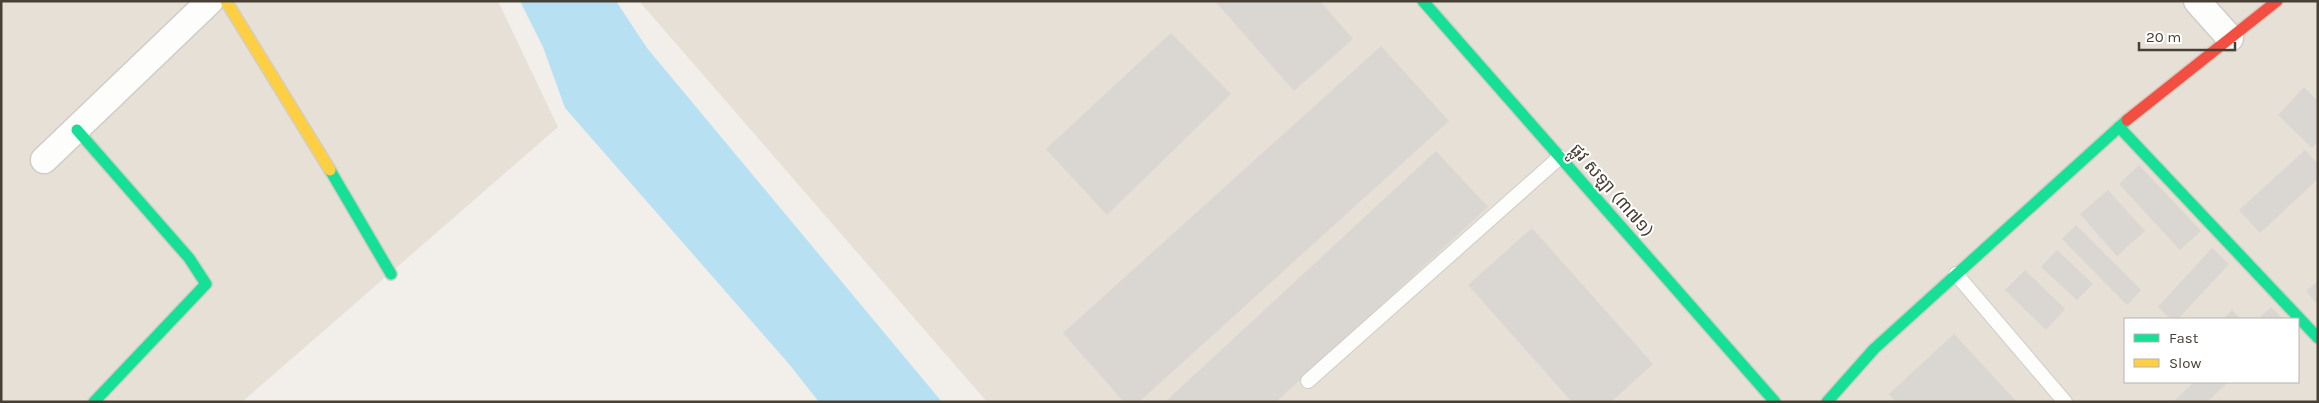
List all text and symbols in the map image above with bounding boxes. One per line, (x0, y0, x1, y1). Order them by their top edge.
scale bar (2139, 20, 2235, 52)
text: 20 m (2146, 28, 2181, 46)
street label: ផ្លូវ សឡា (៣៧១) (1561, 139, 1659, 245)
legend (2124, 318, 2299, 383)
text: Fast (2169, 329, 2199, 347)
text: Slow (2169, 354, 2201, 372)

